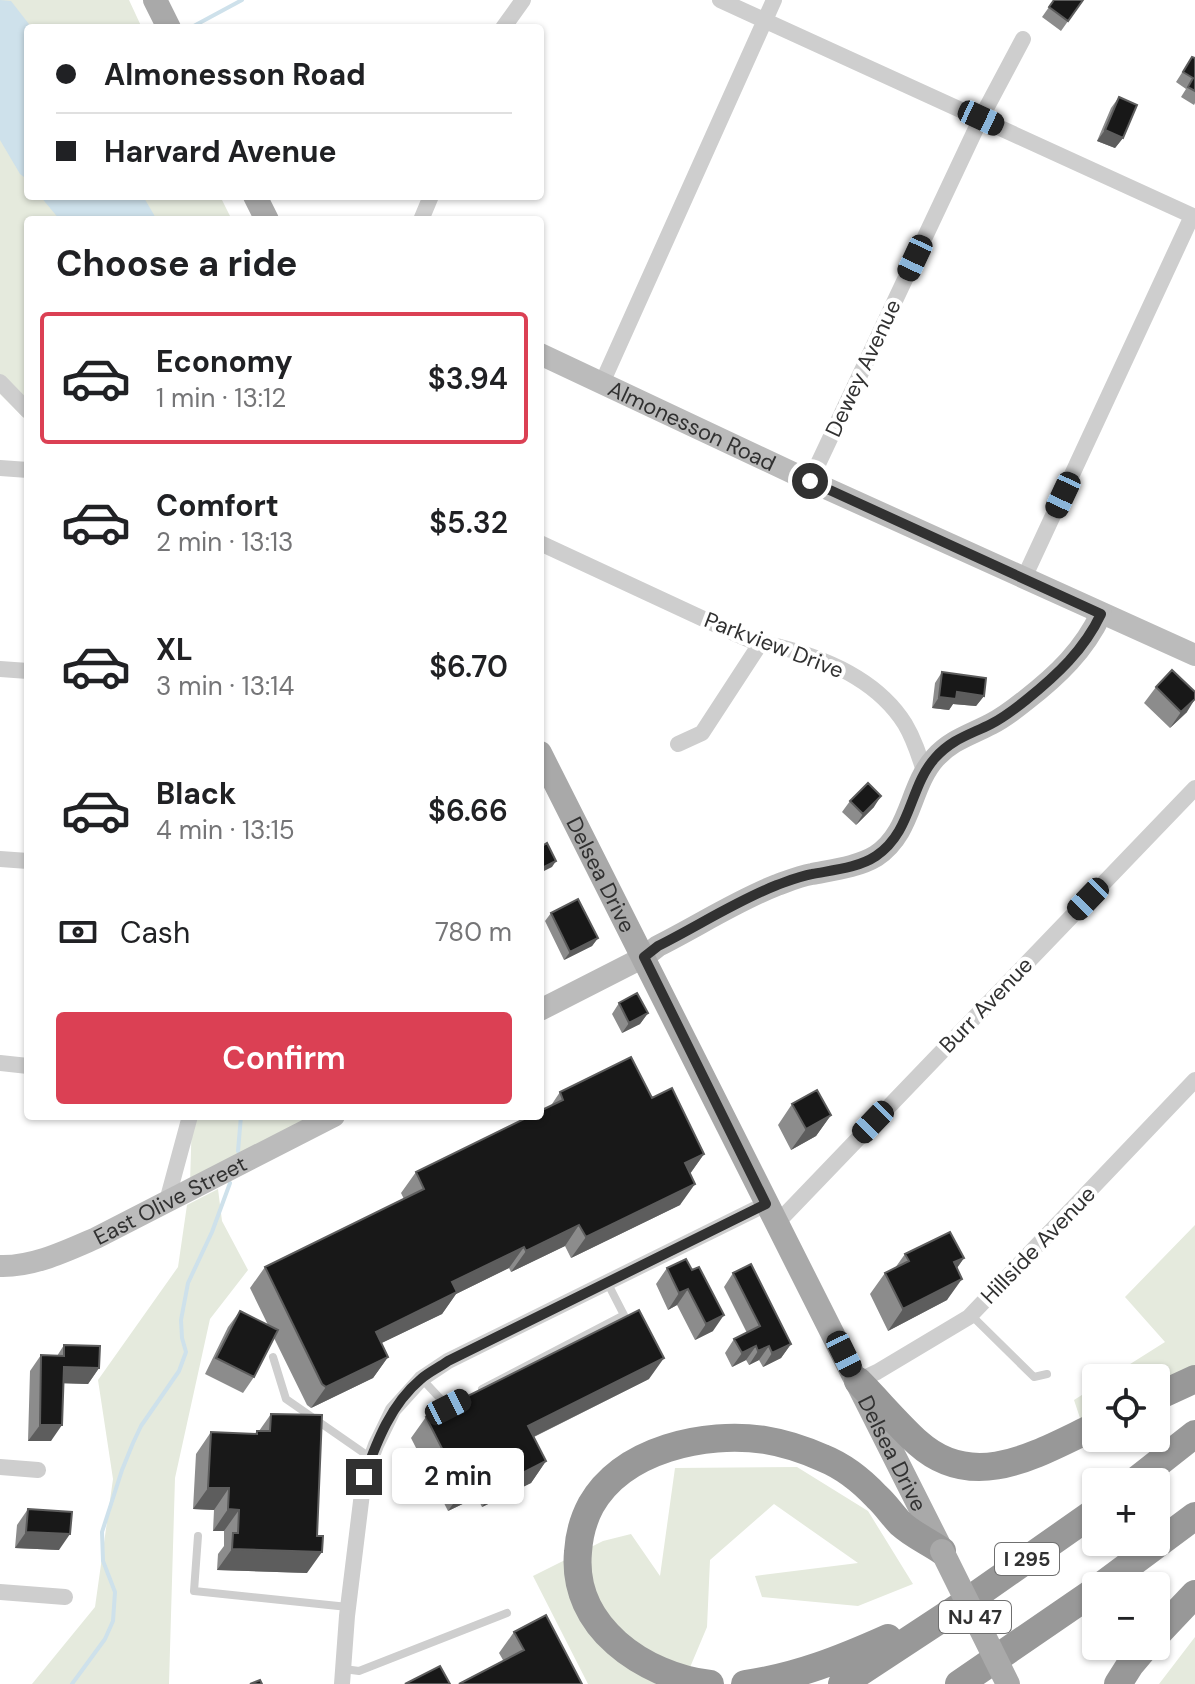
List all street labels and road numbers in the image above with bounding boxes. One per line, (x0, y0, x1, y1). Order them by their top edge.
street label: Dewey Avenue (818, 295, 908, 441)
street label: Almonesson Road (603, 374, 781, 477)
street label: Parkview Drive (700, 605, 848, 685)
street label: Delsea Drive (560, 812, 642, 937)
street label: Burr Avenue (933, 951, 1039, 1059)
street label: East Olive Street (88, 1149, 252, 1251)
street label: Hillside Avenue (974, 1180, 1102, 1310)
street label: Delsea Drive (851, 1390, 934, 1516)
road number: I 295 (995, 1543, 1059, 1575)
road number: NJ 47 (939, 1601, 1011, 1633)

